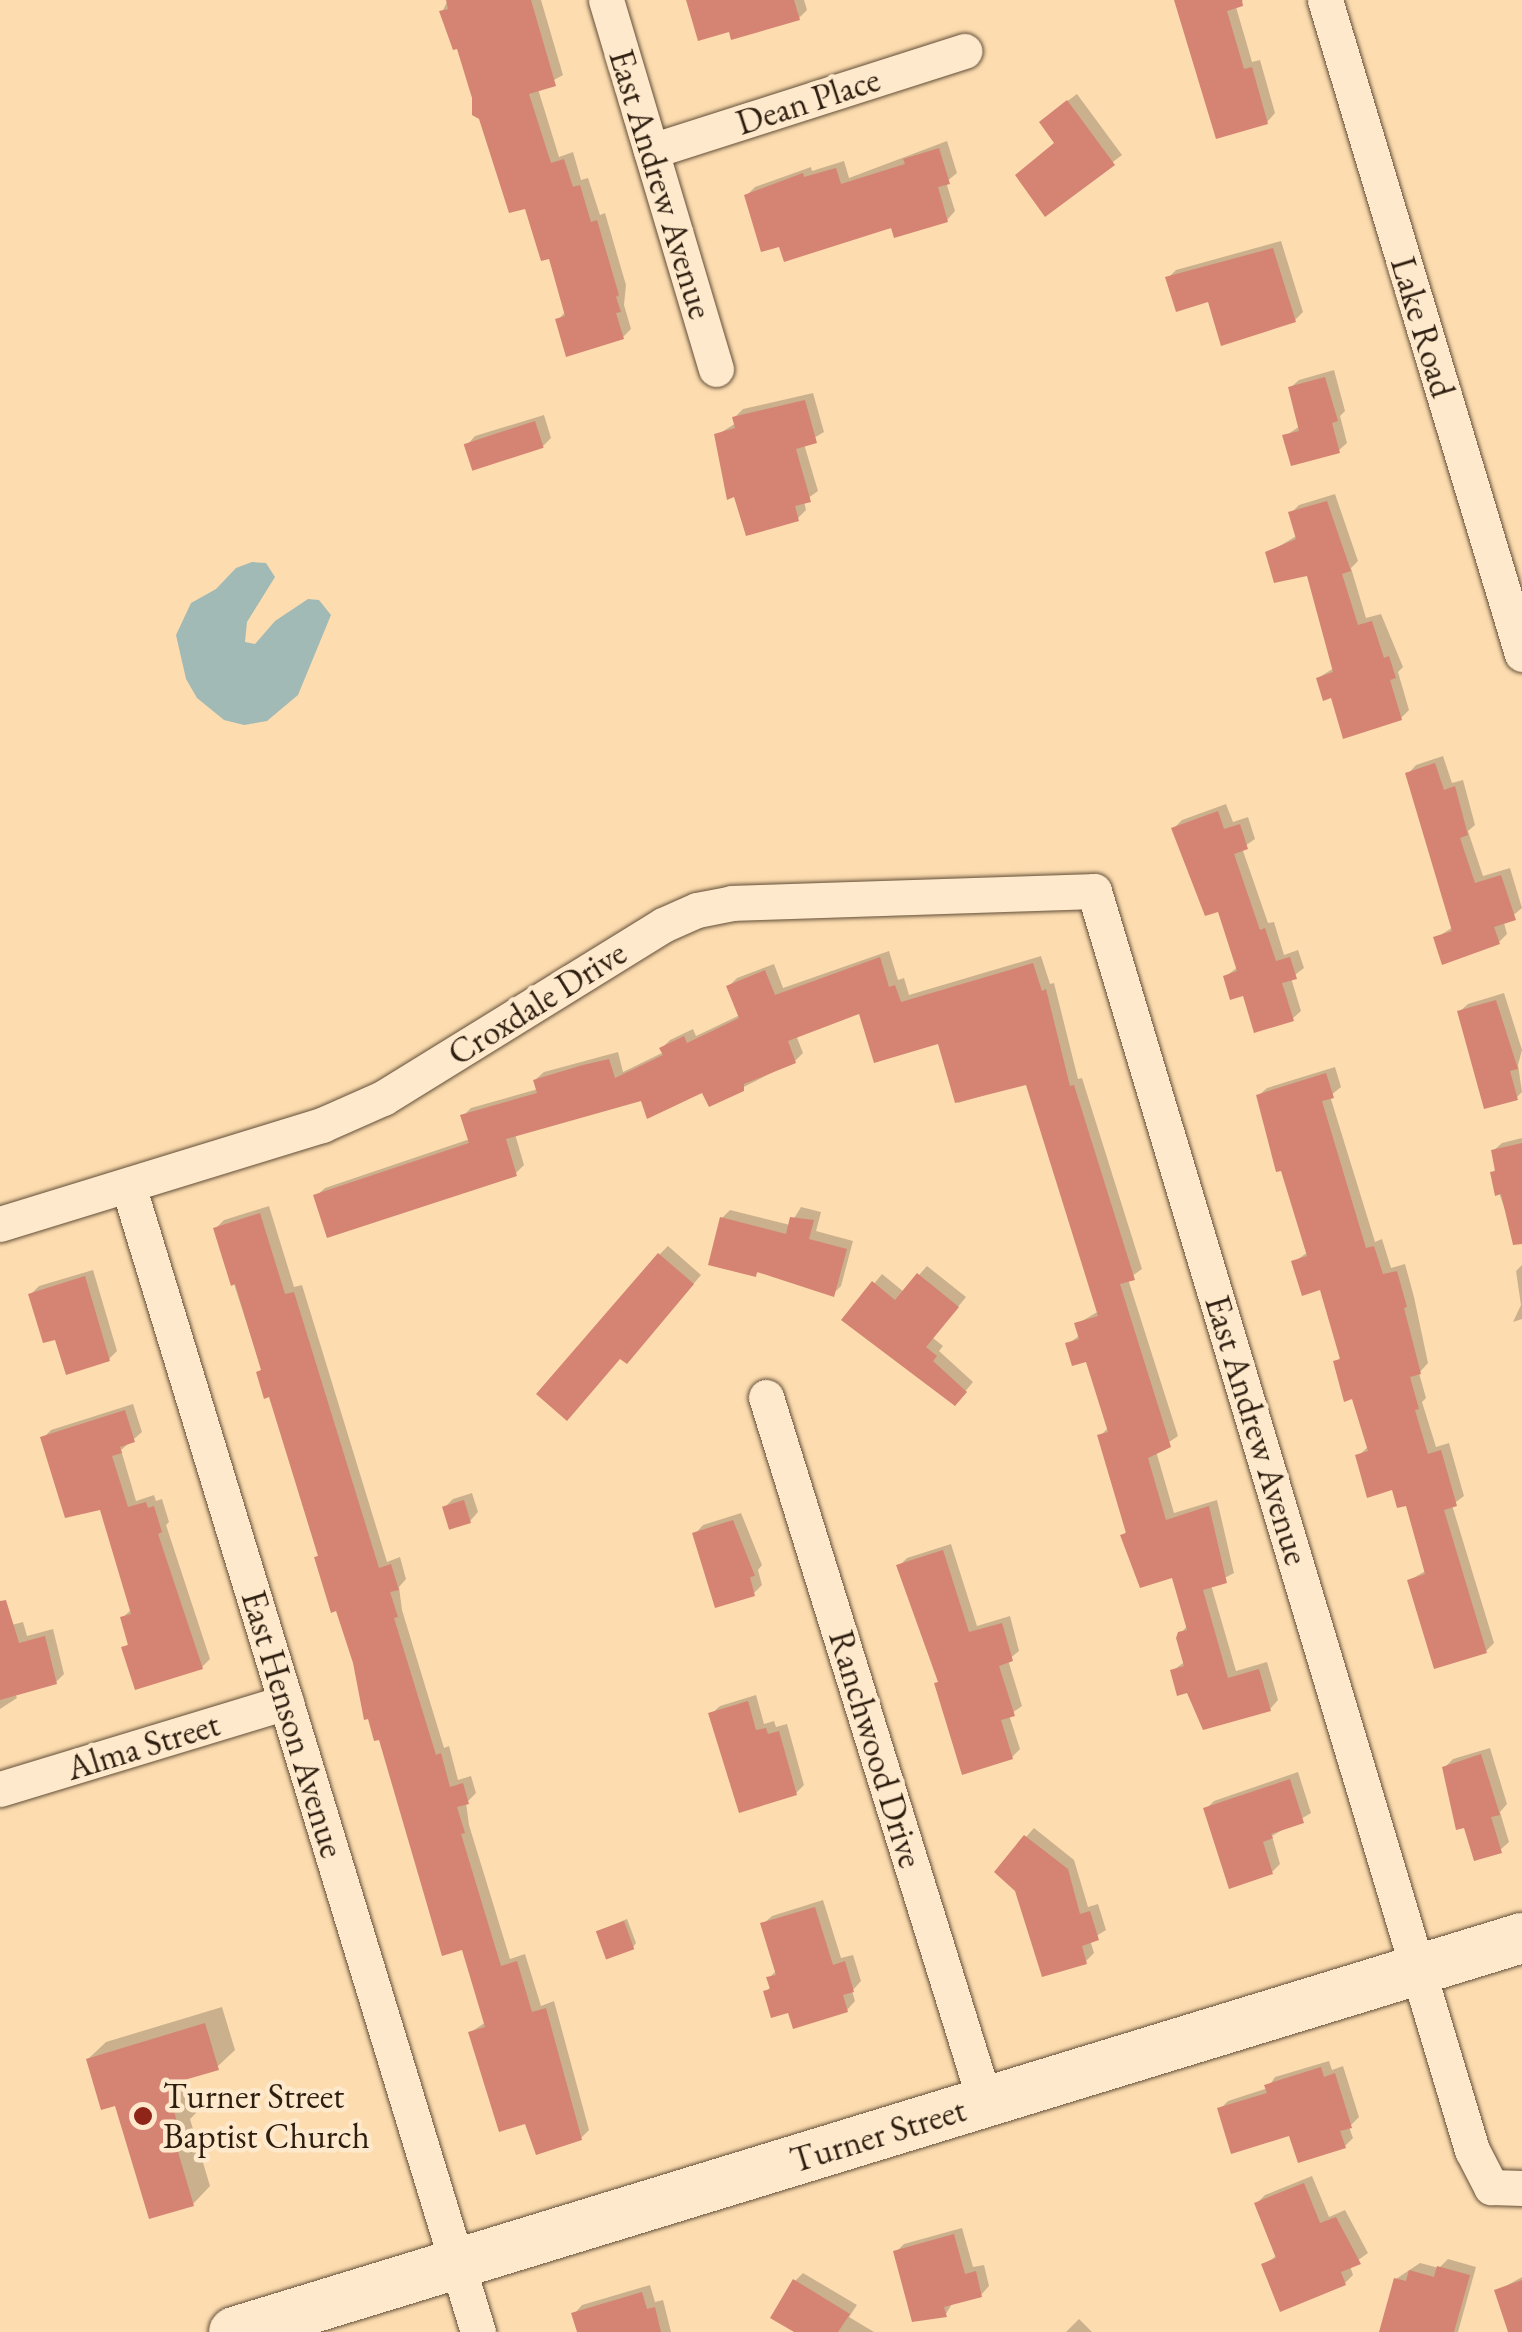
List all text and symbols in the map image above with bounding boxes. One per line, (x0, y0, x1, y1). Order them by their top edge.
street label: East Andrew Avenue (600, 44, 722, 324)
street label: Dean Place (731, 58, 885, 144)
street label: Lake Road (1382, 252, 1464, 402)
street label: Croxdale Drive (440, 932, 634, 1074)
street label: East Andrew Avenue (1196, 1290, 1318, 1570)
street label: East Henson Avenue (232, 1585, 354, 1863)
street label: Ranchwood Drive (820, 1625, 932, 1873)
street label: Alma Street (61, 1703, 225, 1789)
place label: Turner Street Baptist Church (163, 2075, 370, 2157)
street label: Turner Street (785, 2088, 971, 2182)
marker: Turner Street Baptist Church (132, 2105, 154, 2127)

